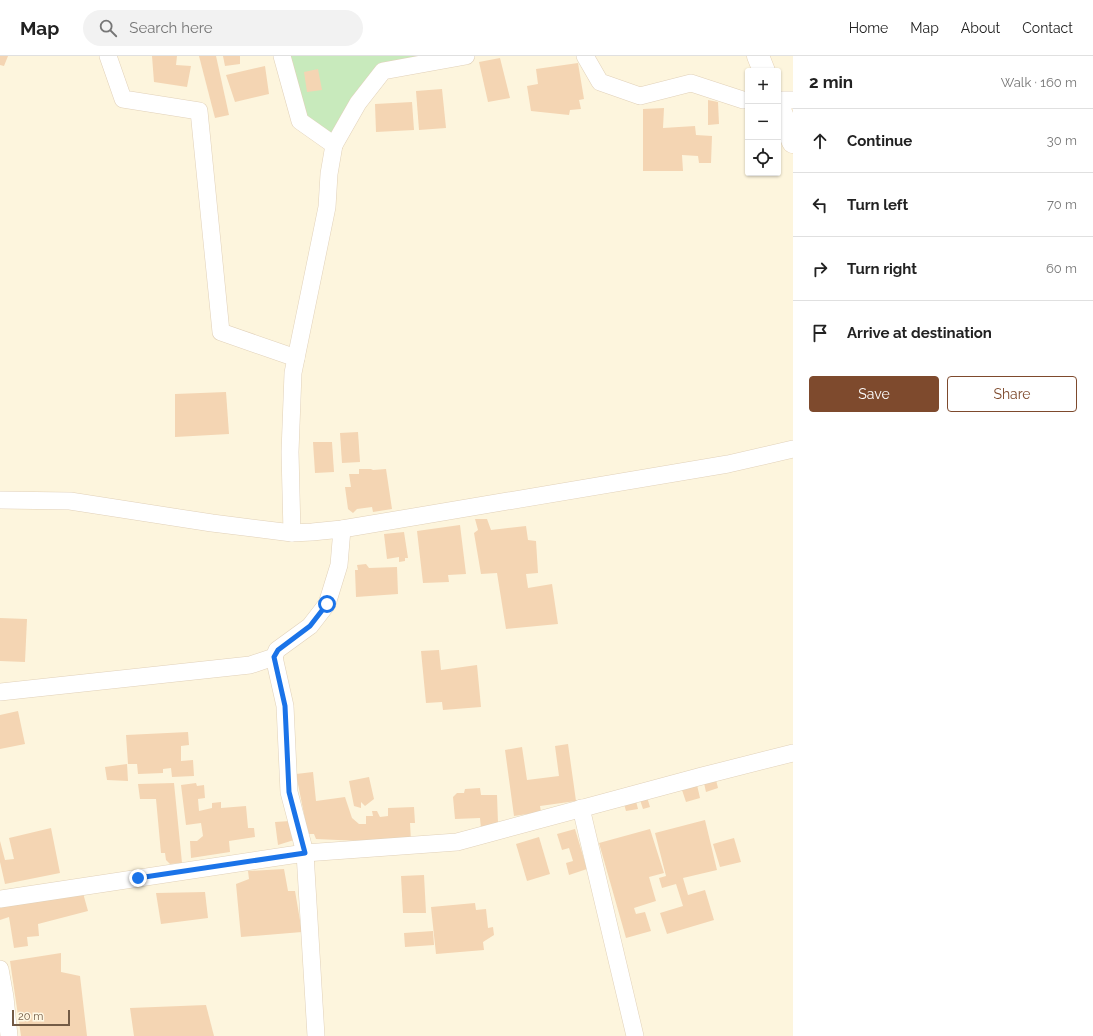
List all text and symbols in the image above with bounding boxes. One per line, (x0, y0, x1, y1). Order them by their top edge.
search box (83, 10, 363, 46)
text: Map (20, 17, 59, 39)
icon: search (97, 17, 119, 39)
text: Search here (129, 19, 213, 37)
text: Home (849, 20, 888, 36)
text: Map (910, 20, 939, 36)
text: About (961, 20, 1000, 36)
text: Contact (1022, 20, 1073, 36)
map controls (745, 68, 781, 176)
button: + (745, 68, 781, 104)
text: 2 min (809, 72, 853, 92)
text: Walk · 160 m (1001, 75, 1077, 90)
button: − (745, 104, 781, 140)
icon: ahead (809, 130, 831, 152)
text: Continue (847, 132, 912, 150)
text: 30 m (1047, 133, 1077, 148)
button: locate (745, 140, 781, 176)
icon: left (809, 194, 831, 216)
text: Turn left (847, 196, 908, 214)
text: 70 m (1047, 197, 1077, 212)
icon: right (809, 258, 831, 280)
text: Turn right (847, 260, 917, 278)
text: 60 m (1046, 261, 1077, 276)
icon: arrive (809, 322, 831, 344)
text: Arrive at destination (847, 324, 992, 342)
button: Save (809, 376, 939, 412)
button: Share (947, 376, 1077, 412)
route start (318, 595, 336, 613)
route end (129, 869, 147, 887)
scale bar (12, 1008, 70, 1027)
text: 20 m (18, 1010, 43, 1023)

